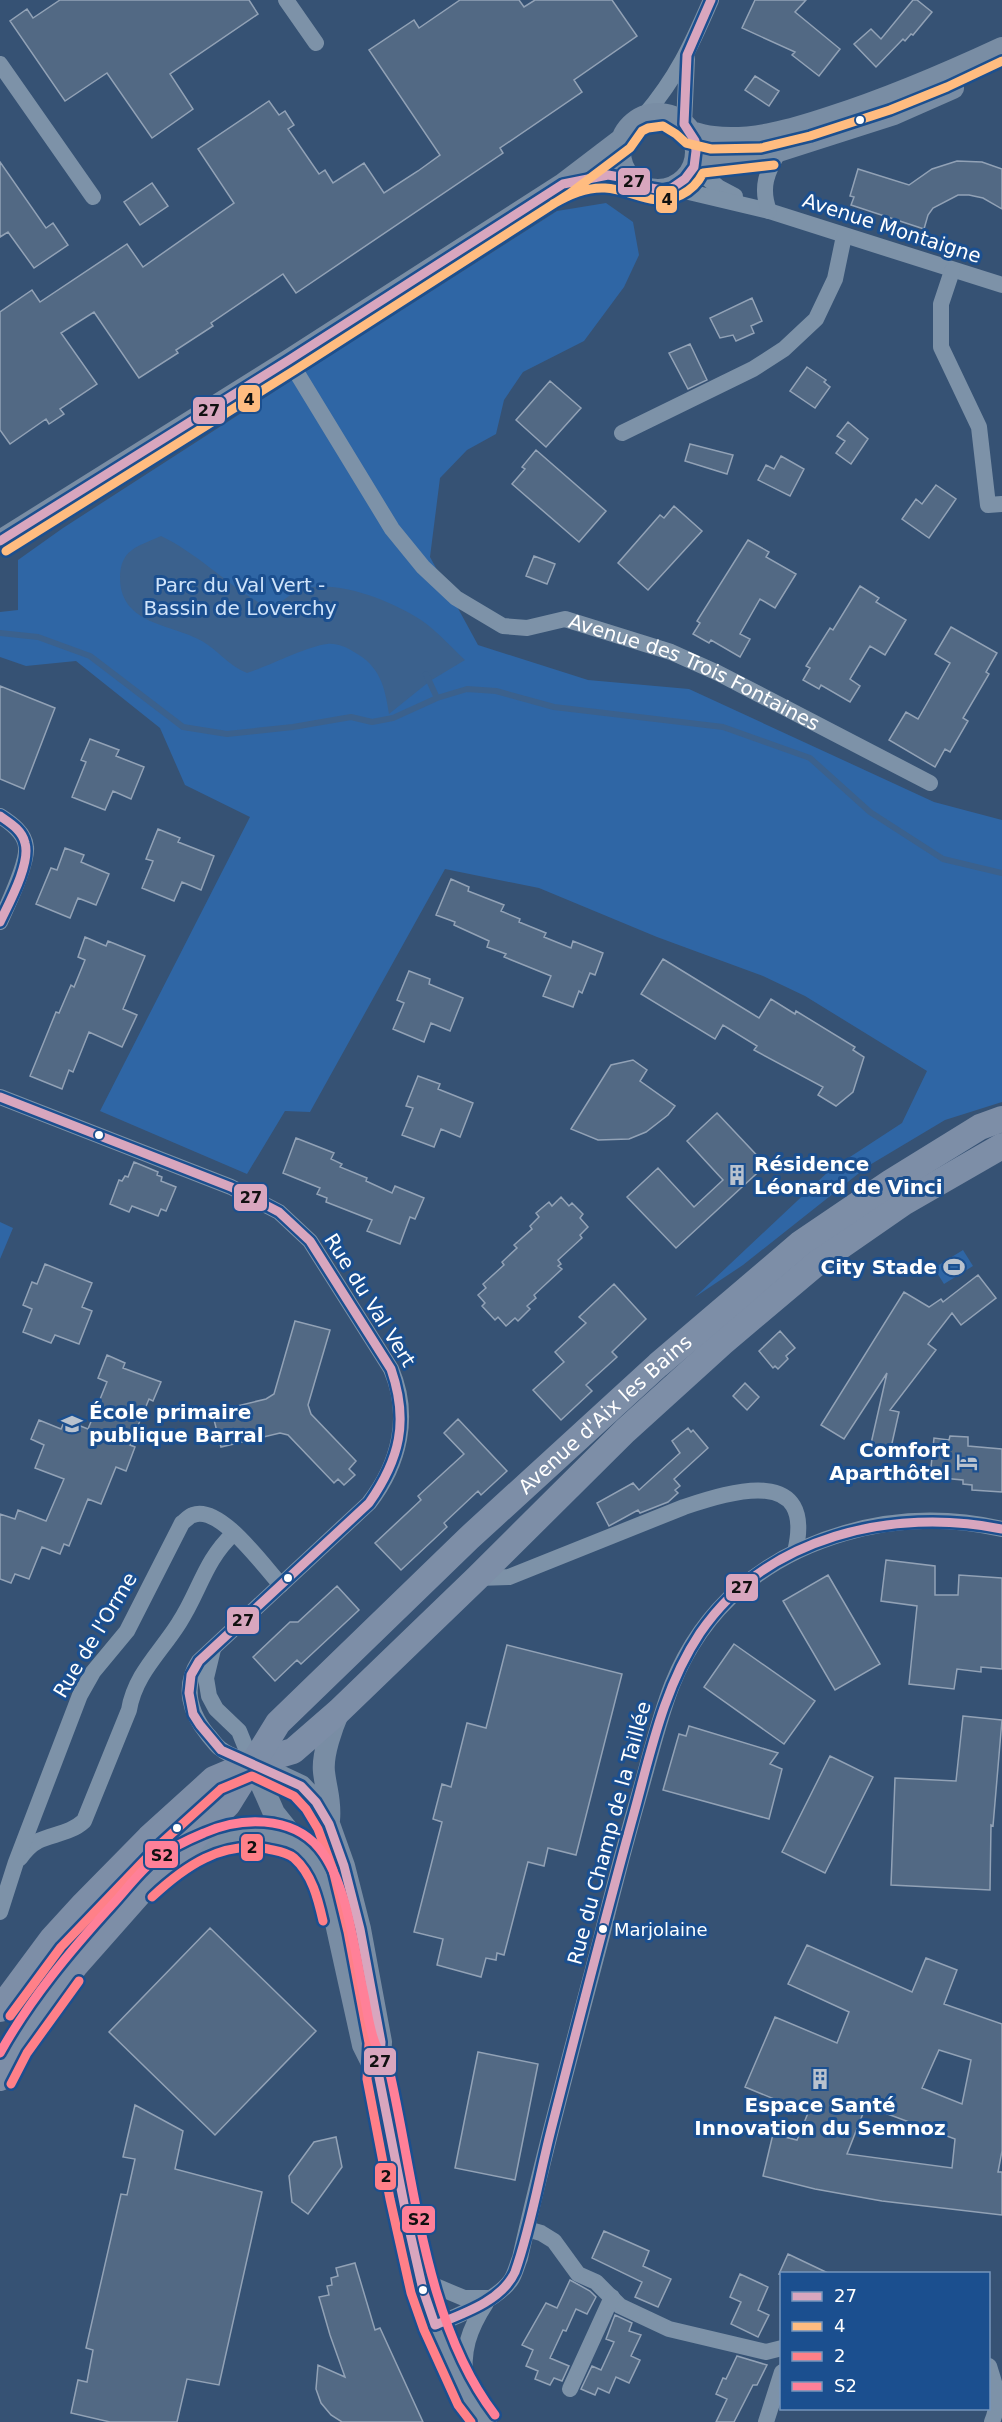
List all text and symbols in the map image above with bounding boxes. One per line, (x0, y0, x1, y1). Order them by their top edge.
unlabelled marker (854, 114, 866, 126)
line badge: 27 (617, 167, 651, 196)
text: 27 (623, 172, 645, 191)
line badge: 4 (655, 185, 678, 214)
street label: Avenue Montaigne (800, 188, 984, 268)
text: 4 (661, 190, 673, 209)
line badge: 4 (237, 384, 261, 413)
text: 4 (243, 390, 255, 409)
line badge: 27 (192, 396, 226, 425)
text: 27 (198, 401, 220, 420)
park label: Parc du Val Vert - Bassin de Loverchy (143, 573, 337, 620)
street label: Avenue des Trois Fontaines (566, 609, 824, 736)
unlabelled marker (93, 1129, 105, 1141)
place label: Résidence Léonard de Vinci (754, 1152, 943, 1199)
building icon: Résidence Léonard de Vinci (725, 1163, 749, 1187)
line badge: 27 (233, 1183, 268, 1212)
text: 27 (240, 1188, 262, 1207)
street label: Rue du Val Vert (319, 1229, 421, 1371)
place label: City Stade (821, 1255, 937, 1279)
sports icon: City Stade (942, 1255, 966, 1279)
street label: Avenue d'Aix les Bains (513, 1330, 697, 1499)
place label: École primaire publique Barral (89, 1400, 263, 1447)
school or university icon: École primaire publique Barral (60, 1412, 84, 1436)
place label: Comfort Aparthôtel (829, 1438, 950, 1485)
hotel icon: Comfort Aparthôtel (955, 1450, 979, 1474)
street label: Rue de l'Orme (48, 1568, 142, 1702)
unlabelled marker (282, 1572, 294, 1584)
line badge: 27 (725, 1573, 759, 1602)
text: 27 (731, 1578, 753, 1597)
line badge: 27 (226, 1606, 260, 1635)
text: 27 (232, 1611, 254, 1630)
street label: Rue du Champ de la Taillée (562, 1699, 656, 1967)
unlabelled marker (171, 1822, 183, 1834)
line badge: 2 (240, 1833, 264, 1862)
text: 2 (246, 1838, 258, 1857)
line badge: S2 (144, 1840, 179, 1869)
text: S2 (151, 1846, 173, 1865)
place label: Marjolaine (614, 1919, 708, 1940)
marker: Marjolaine (597, 1923, 609, 1935)
line badge: 27 (363, 2047, 397, 2076)
text: 27 (369, 2052, 391, 2071)
building icon: Espace Santé Innovation du Semnoz (808, 2067, 832, 2091)
place label: Espace Santé Innovation du Semnoz (694, 2093, 946, 2140)
line badge: 2 (374, 2162, 397, 2191)
text: 2 (380, 2167, 392, 2186)
line badge: S2 (401, 2205, 436, 2234)
text: S2 (408, 2210, 430, 2229)
legend (780, 2272, 990, 2410)
unlabelled marker (417, 2284, 429, 2296)
text: 27 (834, 2285, 857, 2306)
text: 4 (834, 2315, 845, 2336)
text: 2 (834, 2345, 845, 2366)
text: S2 (834, 2375, 857, 2396)

